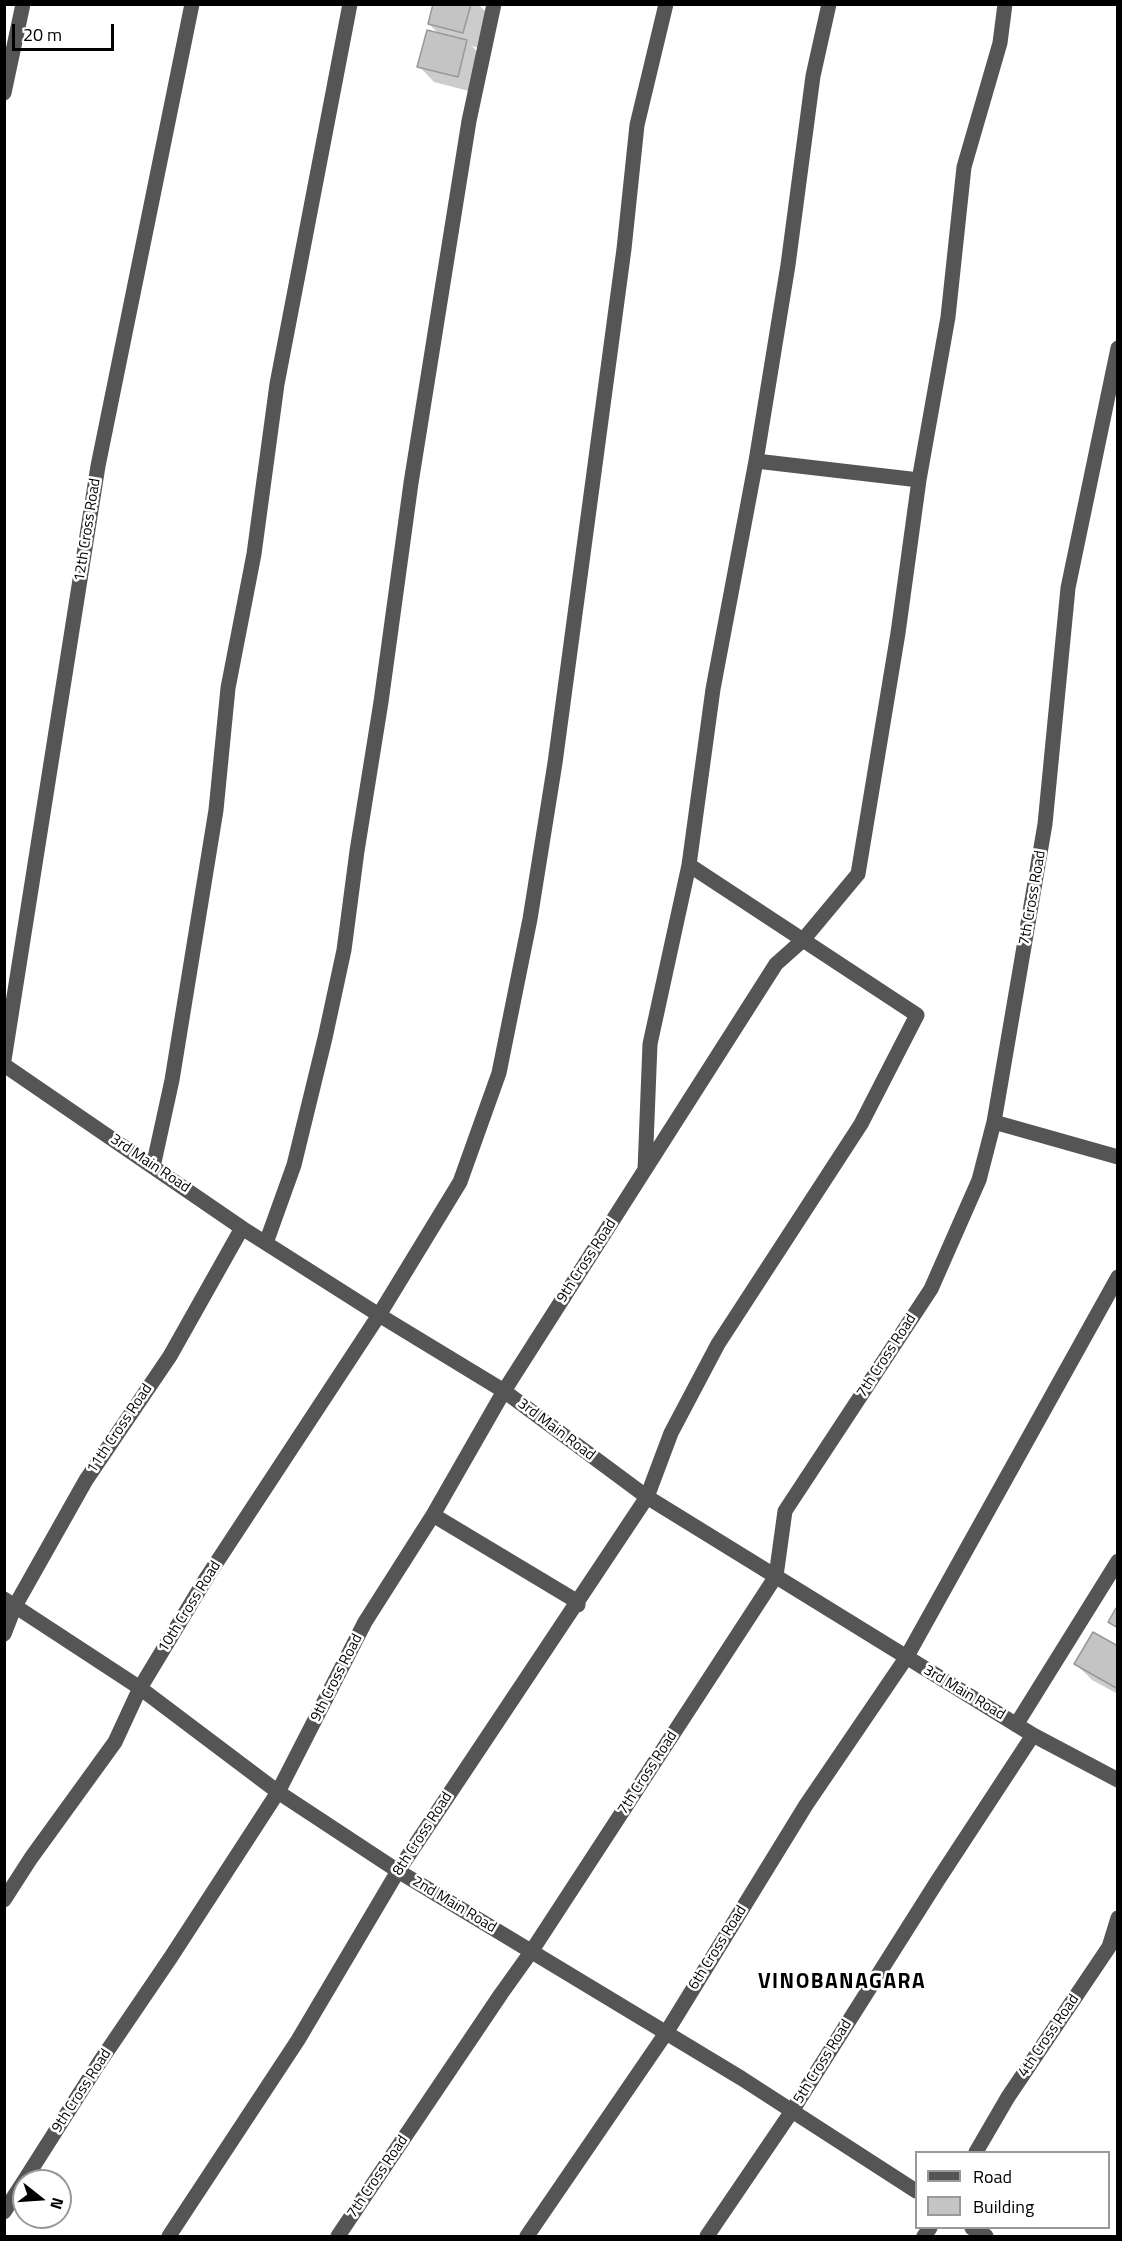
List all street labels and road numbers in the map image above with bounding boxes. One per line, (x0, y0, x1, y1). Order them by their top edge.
street label: 12th Cross Road (71, 477, 105, 583)
street label: 7th Cross Road (1016, 849, 1050, 947)
street label: 3rd Main Road (107, 1131, 193, 1197)
street label: 9th Cross Road (553, 1216, 621, 1306)
street label: 7th Cross Road (853, 1311, 921, 1401)
street label: 11th Cross Road (83, 1381, 157, 1477)
street label: 3rd Main Road (514, 1395, 598, 1465)
street label: 10th Cross Road (155, 1558, 225, 1656)
street label: 9th Cross Road (307, 1631, 367, 1725)
street label: 3rd Main Road (920, 1662, 1008, 1724)
street label: 7th Cross Road (614, 1728, 682, 1818)
street label: 8th Cross Road (389, 1789, 457, 1879)
street label: 2nd Main Road (409, 1873, 499, 1937)
street label: 6th Cross Road (685, 1903, 751, 1993)
street label: 4th Cross Road (1015, 1991, 1083, 2081)
street label: 5th Cross Road (790, 2017, 856, 2107)
street label: 9th Cross Road (48, 2046, 116, 2136)
street label: 7th Cross Road (344, 2132, 412, 2222)

